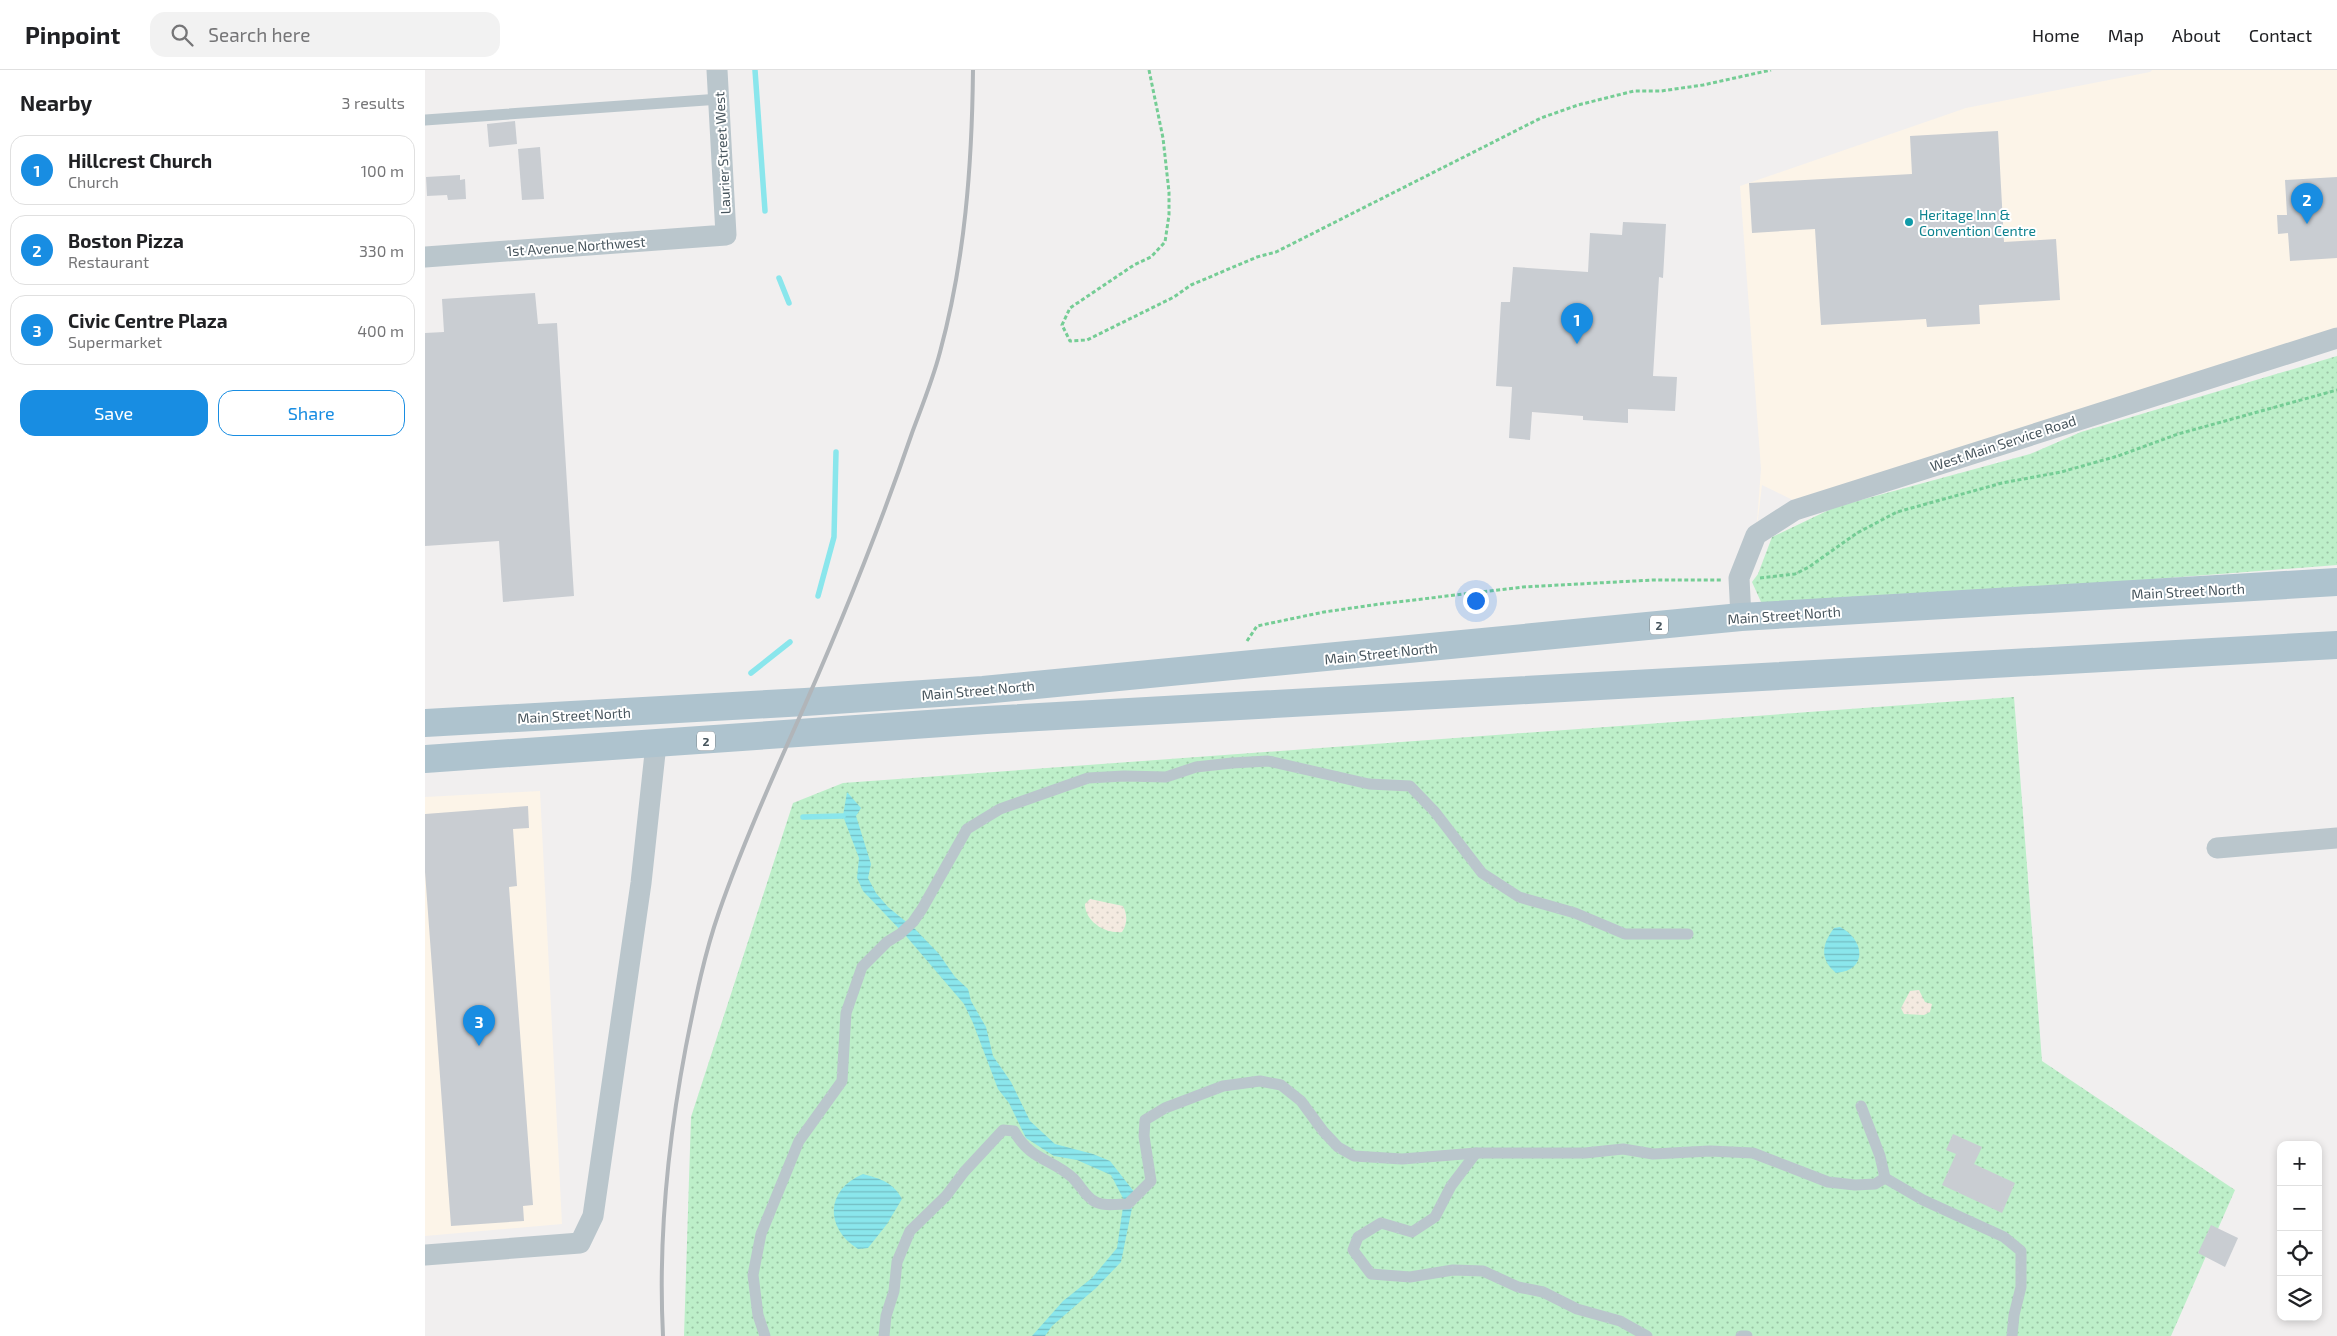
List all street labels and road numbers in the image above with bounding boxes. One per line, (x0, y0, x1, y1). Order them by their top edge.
street label: Laurier Street West (710, 91, 734, 215)
street label: 1st Avenue Northwest (506, 233, 646, 259)
street label: West Main Service Road (1928, 411, 2078, 475)
street label: Main Street North (2131, 580, 2245, 602)
street label: Main Street North (1727, 603, 1841, 627)
road number: 2 (1650, 616, 1668, 634)
street label: Main Street North (1324, 639, 1438, 667)
street label: Main Street North (921, 677, 1035, 703)
street label: Main Street North (517, 704, 631, 726)
road number: 2 (697, 731, 715, 750)

